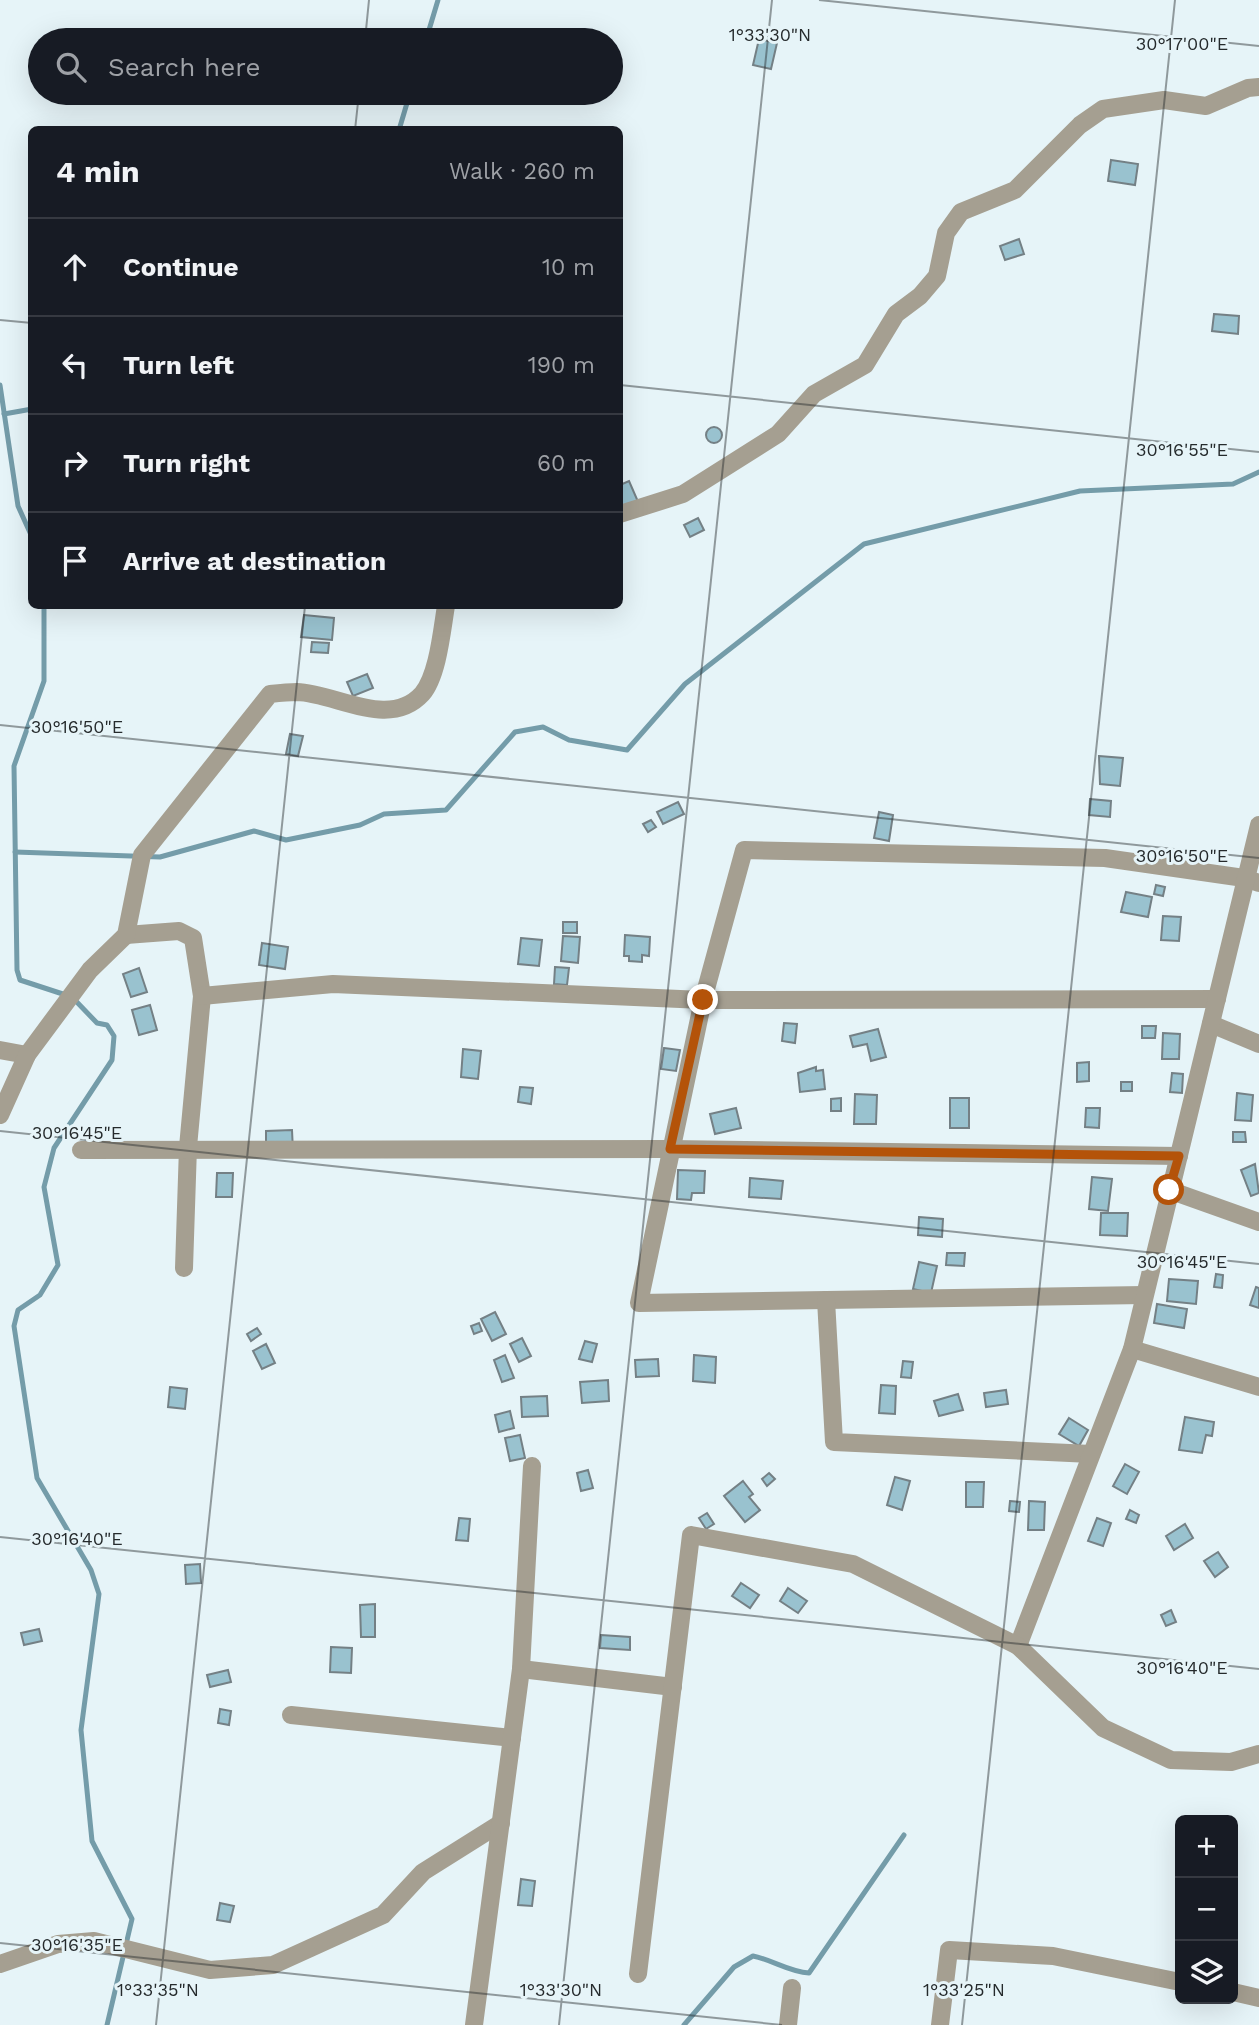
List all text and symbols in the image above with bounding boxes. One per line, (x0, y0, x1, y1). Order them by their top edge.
text: 1°33'30"N (729, 24, 811, 45)
search box (28, 28, 623, 105)
text: 30°17'00"E (1136, 33, 1228, 54)
icon: search (52, 48, 90, 86)
text: Search here (108, 52, 260, 82)
text: 4 min (56, 154, 140, 189)
text: Walk · 260 m (449, 158, 595, 185)
icon: ahead (56, 248, 94, 286)
text: Continue (123, 252, 239, 282)
text: 10 m (542, 254, 595, 281)
icon: left (56, 346, 94, 384)
text: Turn left (123, 350, 234, 380)
text: 190 m (528, 352, 595, 379)
text: 30°16'55"E (1136, 439, 1228, 460)
icon: right (56, 444, 94, 482)
text: Turn right (123, 448, 250, 478)
text: 60 m (537, 450, 595, 477)
icon: arrive (56, 542, 94, 580)
text: Arrive at destination (123, 546, 386, 576)
text: 30°16'50"E (31, 716, 123, 737)
text: 30°16'50"E (1136, 845, 1228, 866)
route end (687, 984, 718, 1015)
text: 30°16'45"E (32, 1122, 122, 1143)
route start (1153, 1174, 1184, 1205)
text: 30°16'45"E (1137, 1251, 1227, 1272)
text: 30°16'40"E (31, 1528, 123, 1549)
text: 30°16'40"E (1136, 1657, 1228, 1678)
map controls (1175, 1815, 1238, 2004)
button: + (1175, 1815, 1238, 1878)
button: − (1175, 1878, 1238, 1941)
text: 30°16'35"E (31, 1934, 123, 1955)
button: layers (1175, 1941, 1238, 2004)
text: 1°33'35"N (117, 1979, 199, 2000)
text: 1°33'30"N (520, 1979, 602, 2000)
text: 1°33'25"N (923, 1979, 1005, 2000)

